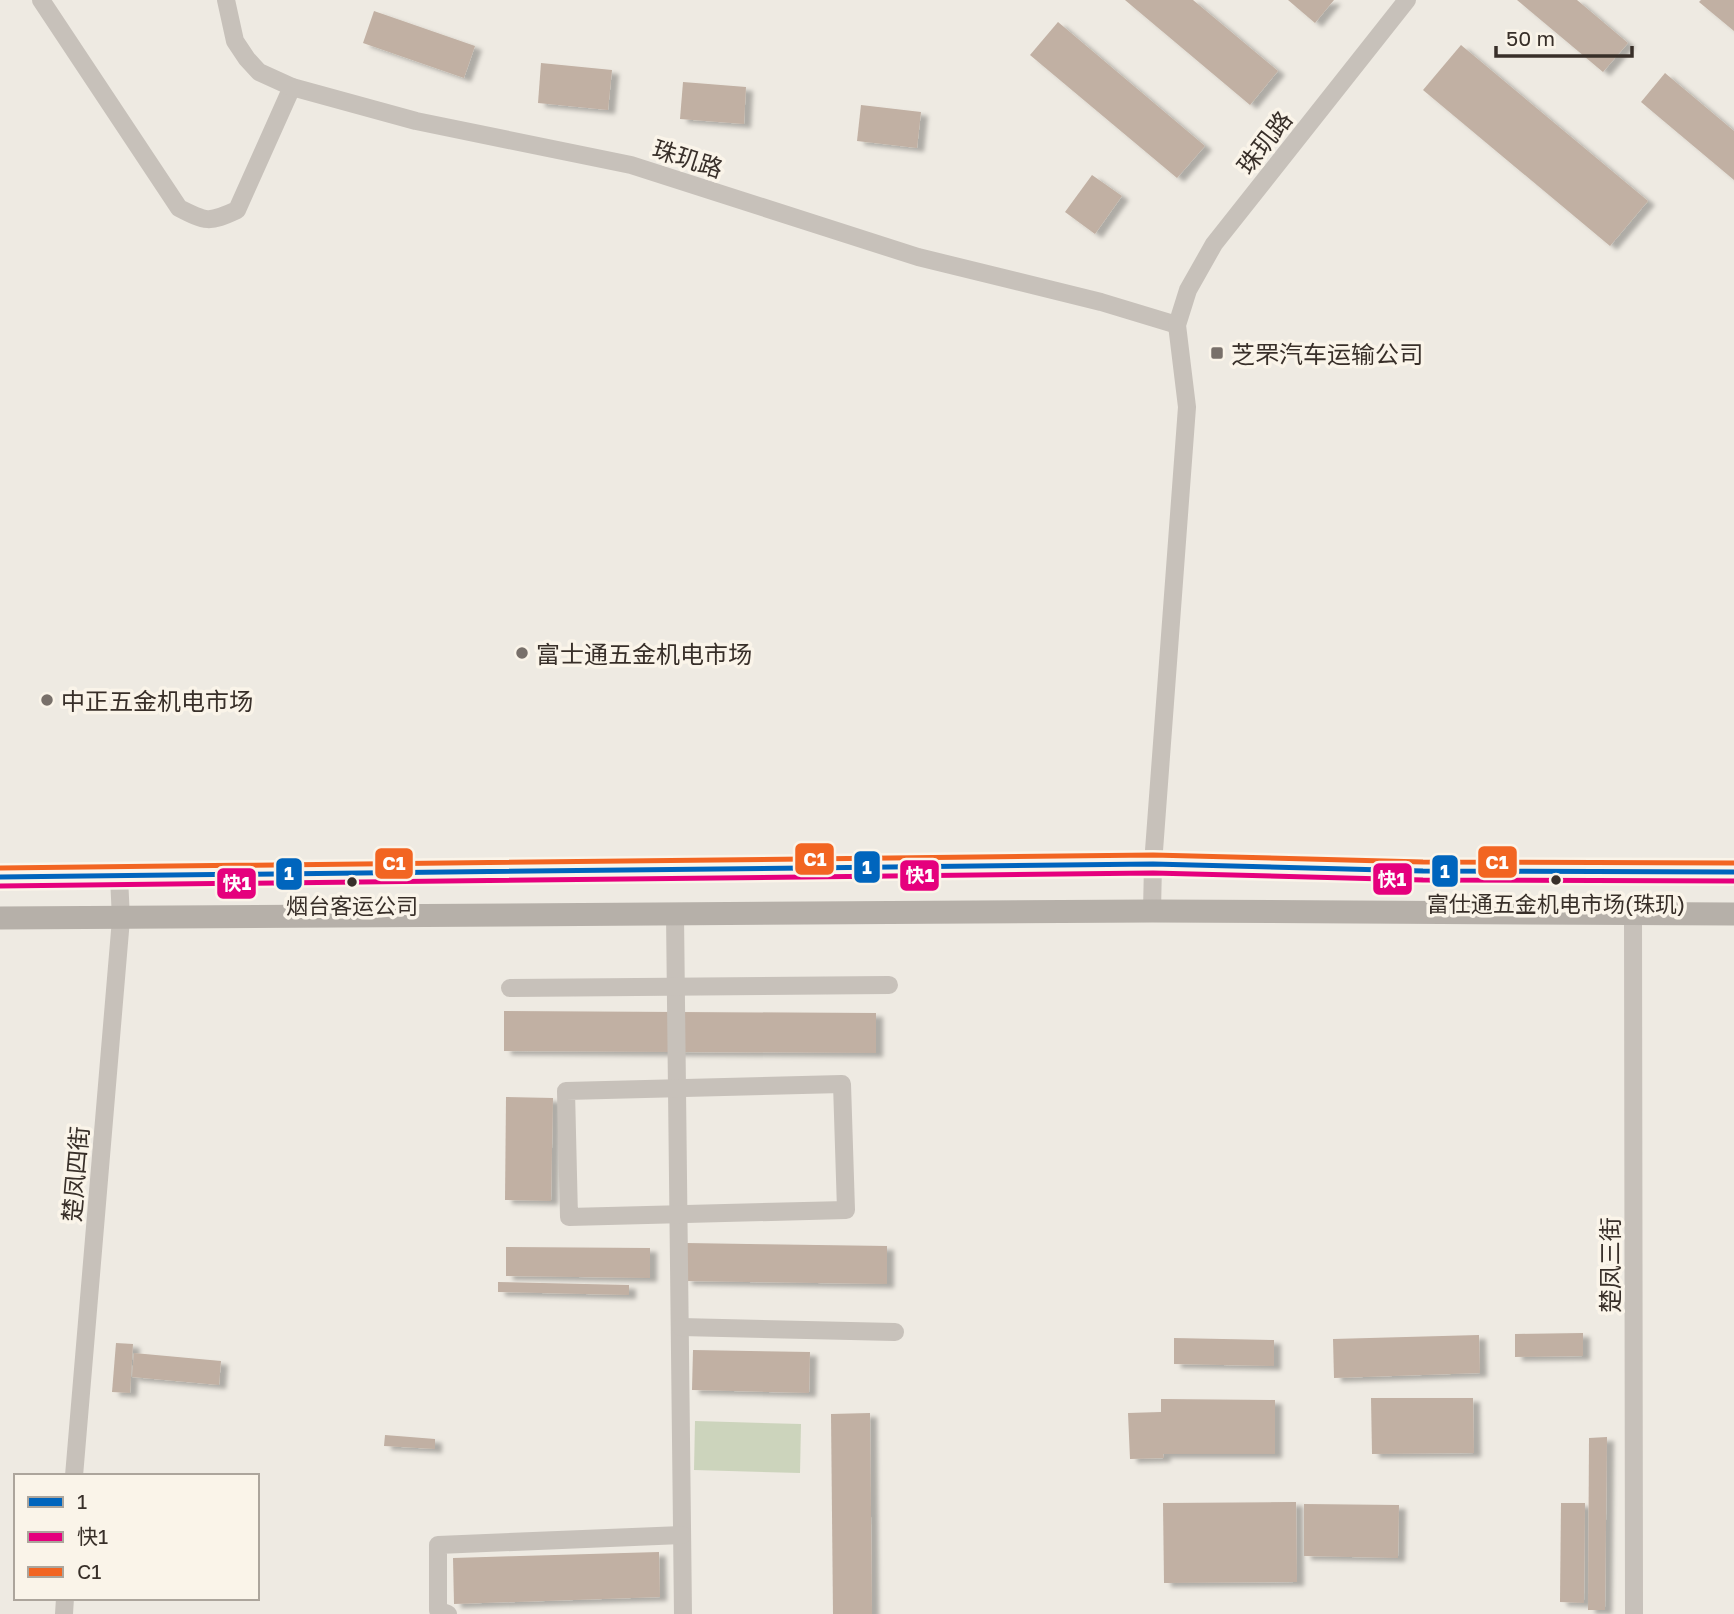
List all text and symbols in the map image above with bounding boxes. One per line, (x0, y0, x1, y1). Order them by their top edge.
scale bar (1496, 14, 1632, 58)
text: 50 m (1506, 25, 1555, 51)
street label: 珠玑路 (1230, 105, 1298, 179)
street label: 珠玑路 (649, 133, 727, 183)
place label: 芝罘汽车运输公司 (1231, 339, 1423, 368)
marker: 芝罘汽车运输公司 (1209, 345, 1225, 361)
place label: 富士通五金机电市场 (536, 639, 752, 668)
marker: 富士通五金机电市场 (514, 645, 530, 661)
place label: 中正五金机电市场 (61, 686, 253, 715)
marker: 中正五金机电市场 (39, 692, 55, 708)
line badge: C1 (794, 842, 835, 876)
line badge: C1 (1477, 845, 1518, 879)
line badge: C1 (374, 847, 414, 880)
text: C1 (803, 847, 827, 870)
line badge: 1 (853, 850, 881, 884)
text: C1 (1485, 850, 1509, 873)
text: C1 (382, 851, 406, 874)
line badge: 1 (1431, 854, 1459, 888)
text: 1 (862, 855, 872, 878)
line badge: 1 (275, 857, 303, 891)
line badge: 快1 (899, 859, 940, 892)
text: 1 (1440, 859, 1450, 882)
text: 1 (284, 861, 294, 884)
line badge: 快1 (1372, 862, 1413, 896)
text: 快1 (906, 863, 935, 886)
line badge: 快1 (216, 867, 257, 900)
text: 快1 (1378, 867, 1407, 890)
text: 快1 (223, 871, 252, 894)
marker: 富仕通五金机电市场(珠玑) (1549, 873, 1563, 887)
marker: 烟台客运公司 (345, 875, 359, 889)
place label: 富仕通五金机电市场(珠玑) (1427, 890, 1685, 917)
place label: 烟台客运公司 (286, 892, 418, 919)
street label: 楚凤四街 (56, 1125, 94, 1223)
street label: 楚凤三街 (1595, 1217, 1624, 1313)
legend (14, 1474, 259, 1600)
text: 1 (77, 1488, 87, 1514)
text: 快1 (77, 1523, 108, 1549)
text: C1 (77, 1558, 101, 1584)

